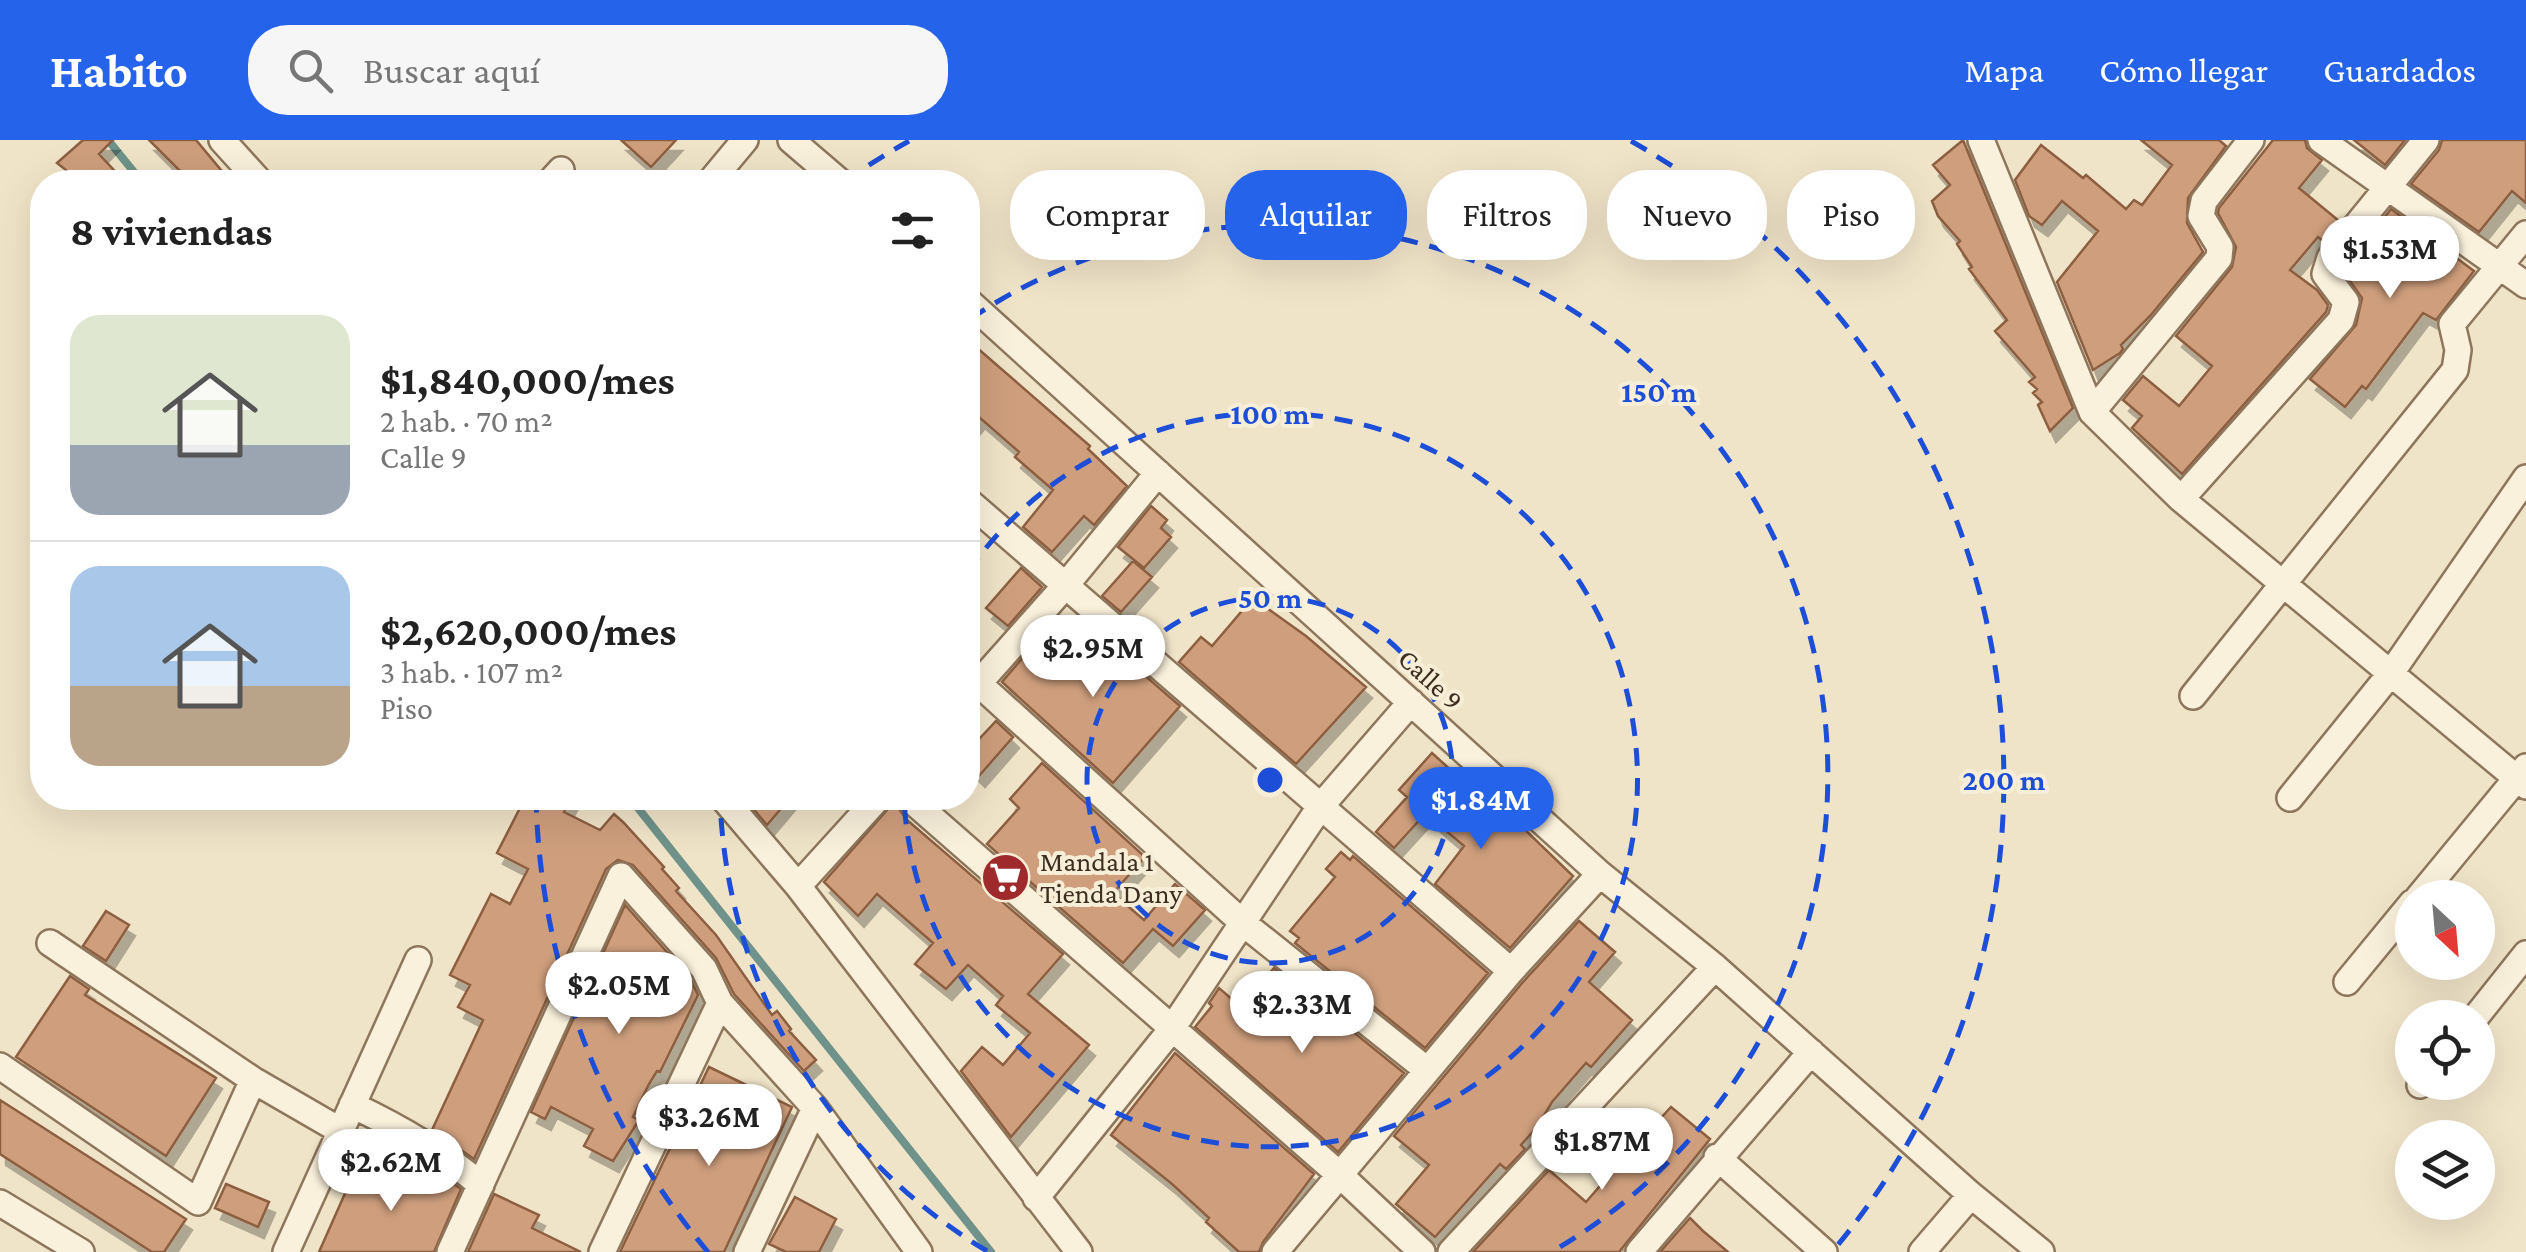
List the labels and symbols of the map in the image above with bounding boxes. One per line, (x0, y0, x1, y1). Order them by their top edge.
pin: $1.53M (2309, 216, 2471, 301)
text: 150 m (1621, 375, 1697, 408)
text: 100 m (1231, 397, 1310, 430)
text: 50 m (1238, 581, 1303, 614)
pin: $2.95M (1012, 615, 1174, 700)
street label: Calle 9 (1392, 642, 1469, 716)
centre of rings (1252, 762, 1288, 798)
text: 200 m (1963, 763, 2046, 796)
pin: $1.84M (1400, 767, 1562, 852)
place label: Mandala 1 Tienda Dany (1040, 846, 1183, 909)
supermarket icon: Mandala 1 Tienda Dany (979, 851, 1031, 903)
north arrow (2395, 880, 2495, 980)
pin: $2.05M (538, 952, 700, 1037)
pin: $2.33M (1221, 971, 1383, 1056)
pin: $3.26M (628, 1084, 790, 1169)
pin: $1.87M (1521, 1108, 1683, 1193)
pin: $2.62M (310, 1129, 472, 1214)

